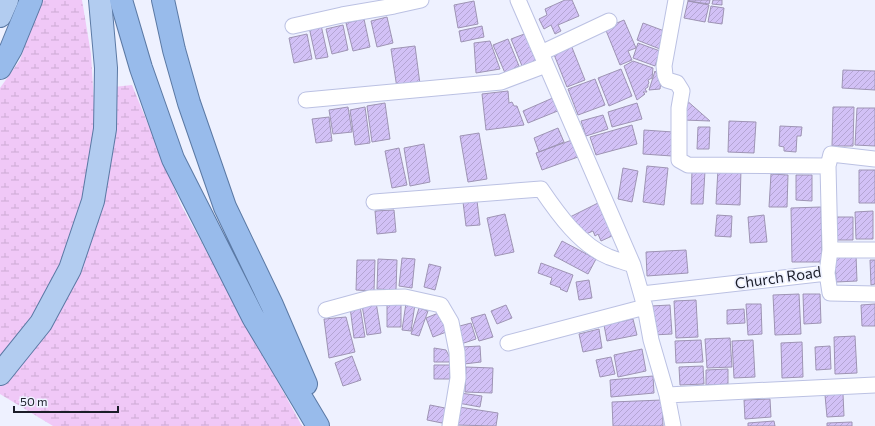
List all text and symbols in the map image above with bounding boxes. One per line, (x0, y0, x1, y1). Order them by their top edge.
street label: Church Road (734, 262, 822, 292)
scale bar (14, 388, 118, 414)
text: 50 m (20, 394, 48, 408)

